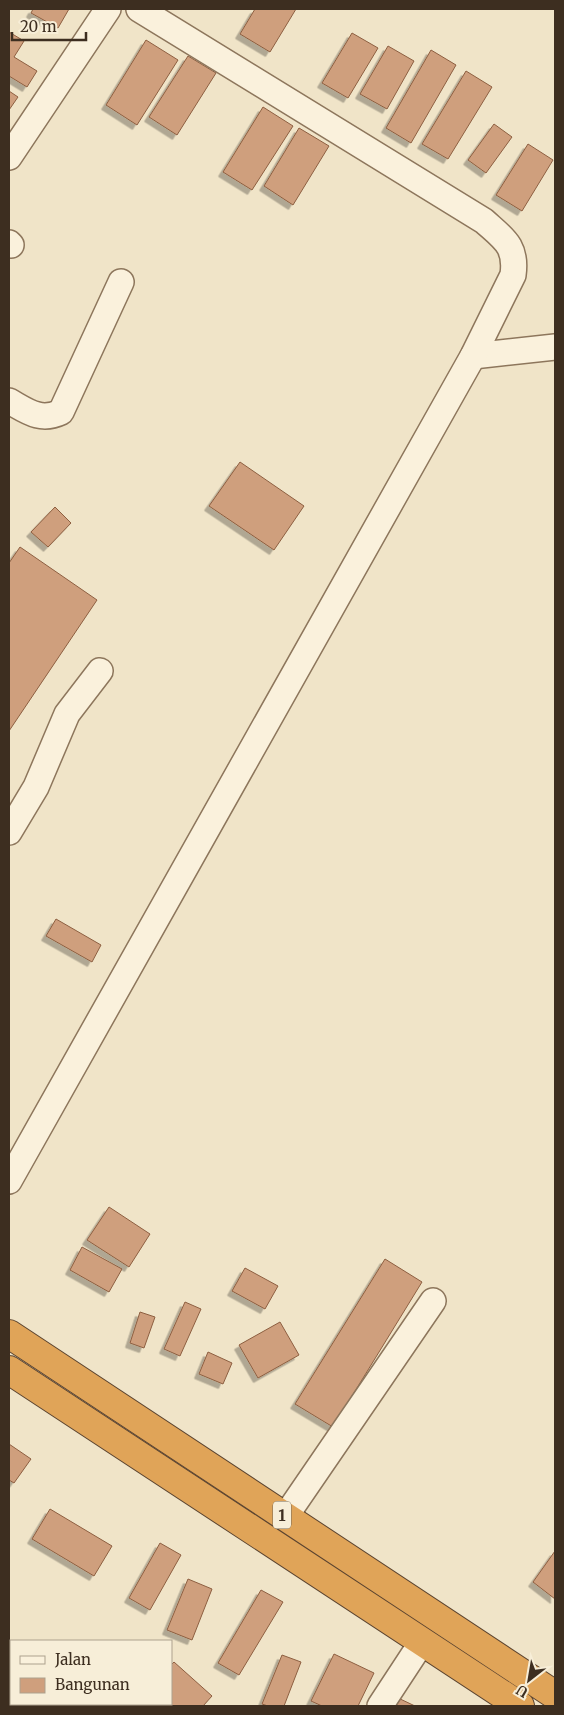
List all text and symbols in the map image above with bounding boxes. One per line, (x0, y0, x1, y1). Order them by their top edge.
scale bar (12, 10, 86, 42)
text: 20 m (20, 17, 57, 36)
road number: 1 (273, 1502, 291, 1528)
legend (10, 1640, 172, 1705)
text: Jalan (54, 1650, 91, 1669)
north arrow (504, 1655, 554, 1705)
text: Bangunan (55, 1675, 130, 1694)
text: U (513, 1680, 531, 1702)

